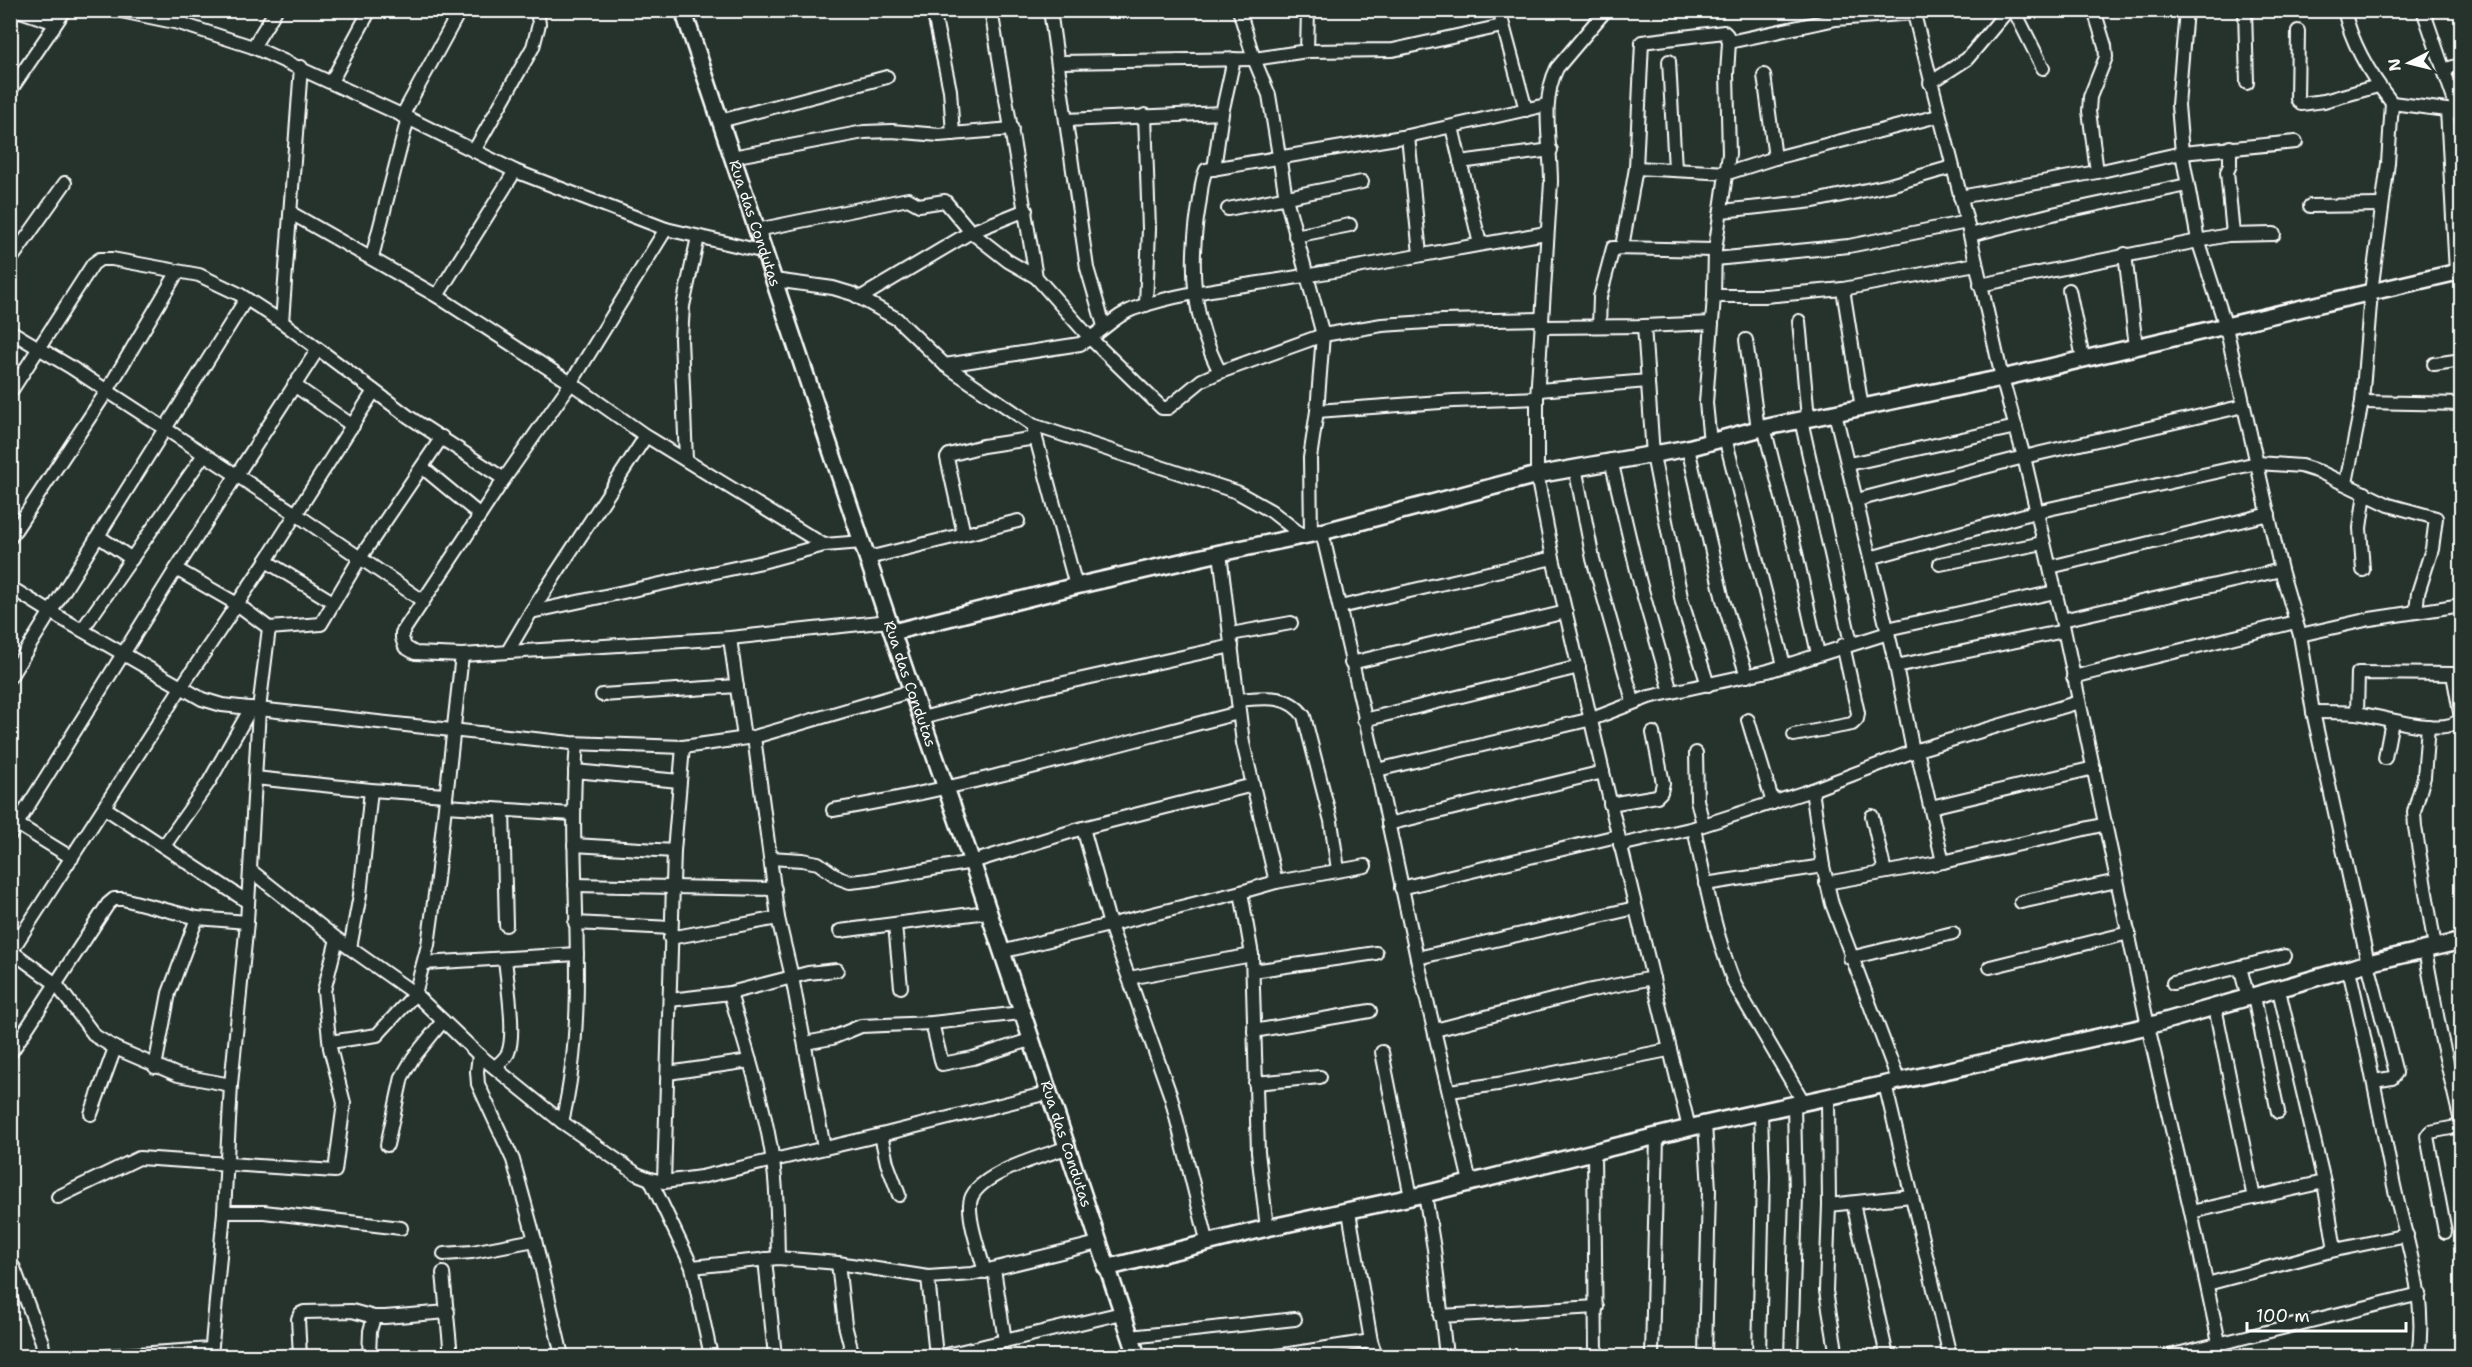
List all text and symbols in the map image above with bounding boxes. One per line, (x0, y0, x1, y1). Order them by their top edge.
north arrow (2379, 33, 2439, 93)
text: N (2383, 57, 2406, 72)
street label: Rua das Condutas (724, 157, 785, 289)
street label: Rua das Condutas (879, 618, 941, 750)
street label: Rua das Condutas (1036, 1078, 1097, 1210)
scale bar (2247, 1295, 2406, 1333)
text: 100 m (2256, 1304, 2310, 1328)

